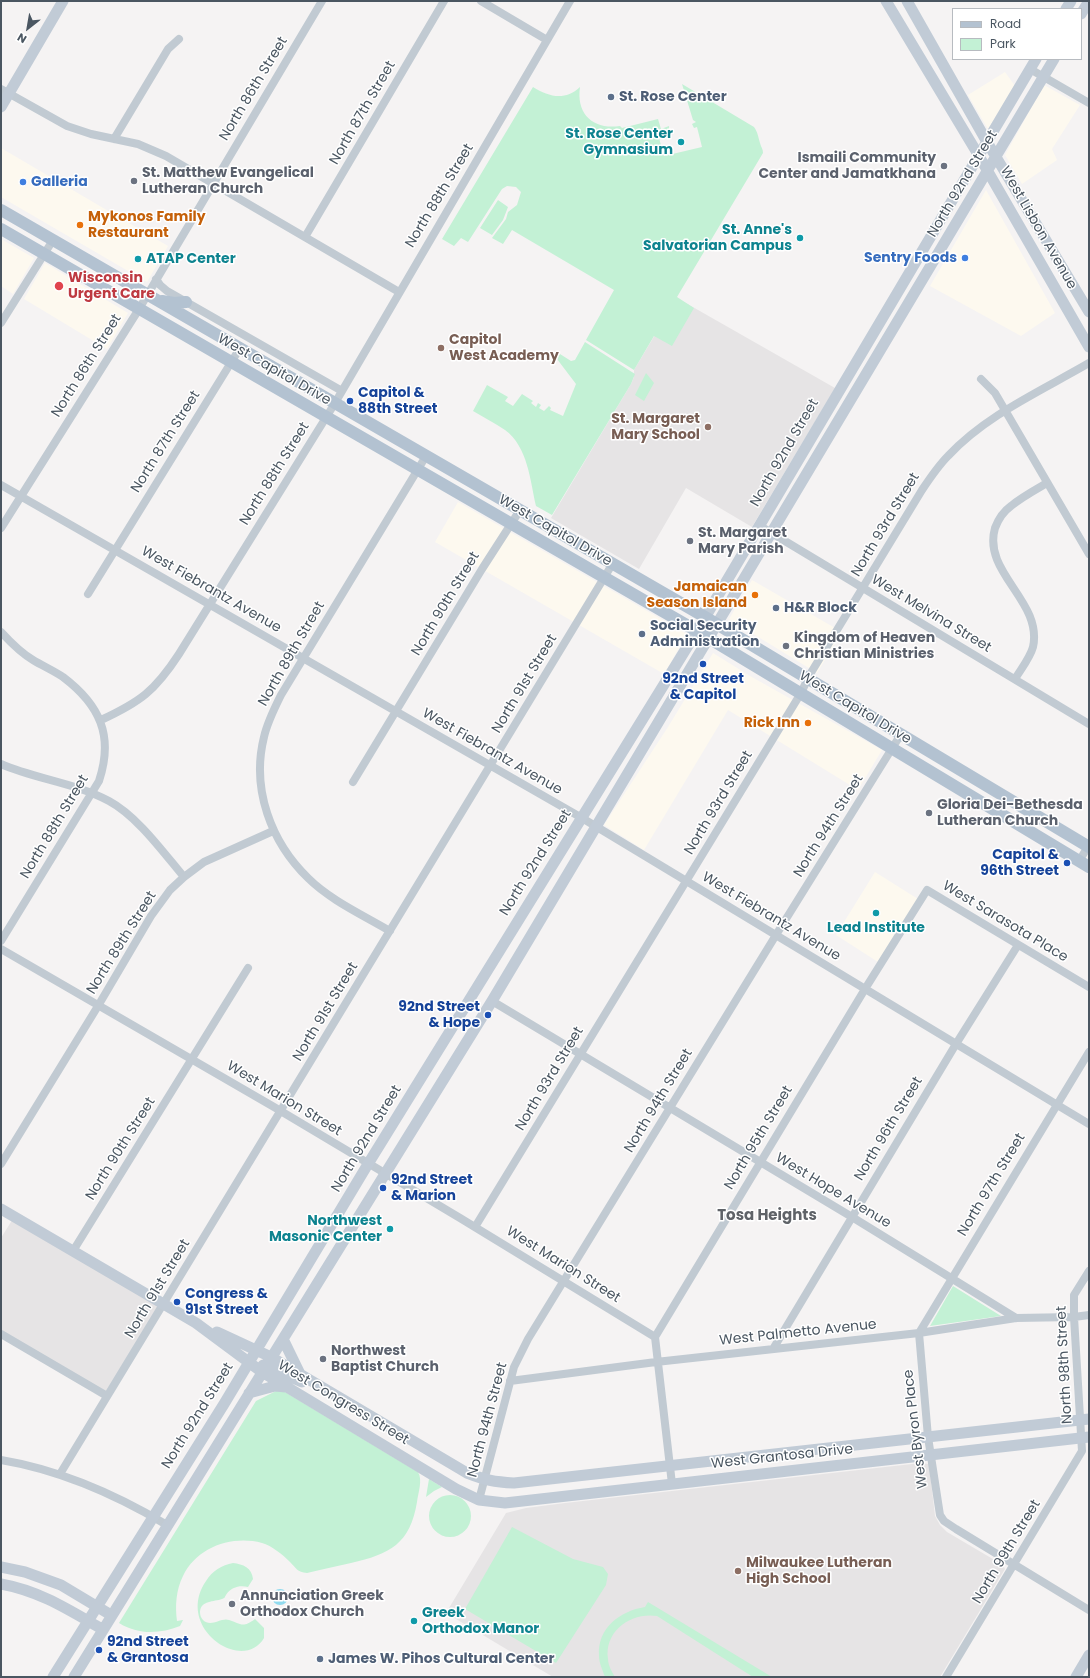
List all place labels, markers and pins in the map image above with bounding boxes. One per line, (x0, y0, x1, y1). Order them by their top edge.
place label: St. Rose Center (619, 89, 727, 105)
marker: St. Rose Center (606, 92, 616, 102)
place label: St. Rose Center Gymnasium (565, 126, 673, 158)
marker: St. Rose Center Gymnasium (676, 137, 686, 147)
place label: Ismaili Community Center and Jamatkhana (758, 150, 936, 182)
marker: Ismaili Community Center and Jamatkhana (939, 161, 949, 171)
place label: St. Matthew Evangelical Lutheran Church (142, 165, 314, 198)
place label: Galleria (31, 174, 88, 190)
marker: St. Matthew Evangelical Lutheran Church (129, 176, 139, 186)
marker: Galleria (18, 177, 28, 187)
place label: Mykonos Family Restaurant (88, 209, 206, 242)
marker: Mykonos Family Restaurant (75, 220, 85, 230)
place label: St. Anne's Salvatorian Campus (643, 222, 792, 254)
marker: St. Anne's Salvatorian Campus (795, 233, 805, 243)
place label: Sentry Foods (864, 250, 957, 266)
place label: ATAP Center (146, 251, 236, 267)
marker: Sentry Foods (960, 253, 970, 263)
marker: ATAP Center (133, 254, 143, 264)
place label: Wisconsin Urgent Care (68, 270, 155, 302)
marker: Wisconsin Urgent Care (53, 280, 65, 292)
place label: Capitol West Academy (449, 332, 559, 364)
marker: Capitol West Academy (436, 343, 446, 353)
place label: Capitol & 88th Street (358, 385, 437, 418)
marker: Capitol & 88th Street (345, 396, 355, 406)
place label: St. Margaret Mary School (611, 411, 700, 444)
marker: St. Margaret Mary School (703, 422, 713, 432)
place label: St. Margaret Mary Parish (698, 525, 787, 558)
marker: St. Margaret Mary Parish (685, 536, 695, 546)
place label: Jamaican Season Island (647, 579, 747, 612)
marker: Jamaican Season Island (750, 590, 760, 600)
place label: H&R Block (784, 600, 857, 616)
marker: H&R Block (771, 603, 781, 613)
place label: Social Security Administration (650, 618, 760, 650)
marker: Social Security Administration (637, 629, 647, 639)
place label: Kingdom of Heaven Christian Ministries (794, 630, 935, 662)
marker: Kingdom of Heaven Christian Ministries (781, 641, 791, 651)
marker: 92nd Street & Capitol (698, 659, 708, 669)
place label: 92nd Street & Capitol (662, 671, 744, 704)
place label: Rick Inn (744, 715, 800, 731)
marker: Rick Inn (803, 718, 813, 728)
place label: Gloria Dei-Bethesda Lutheran Church (937, 797, 1083, 830)
marker: Gloria Dei-Bethesda Lutheran Church (924, 808, 934, 818)
place label: Capitol & 96th Street (980, 847, 1059, 880)
marker: Capitol & 96th Street (1062, 858, 1072, 868)
marker: Lead Institute (871, 908, 881, 918)
place label: Lead Institute (827, 920, 925, 936)
place label: 92nd Street & Hope (398, 999, 480, 1032)
marker: 92nd Street & Hope (483, 1010, 493, 1020)
place label: 92nd Street & Marion (391, 1172, 473, 1204)
marker: 92nd Street & Marion (378, 1183, 388, 1193)
place label: Northwest Masonic Center (269, 1213, 382, 1246)
marker: Northwest Masonic Center (385, 1224, 395, 1234)
place label: Congress & 91st Street (185, 1286, 268, 1318)
marker: Congress & 91st Street (172, 1297, 182, 1307)
place label: Northwest Baptist Church (331, 1343, 439, 1376)
marker: Northwest Baptist Church (318, 1354, 328, 1364)
place label: Milwaukee Lutheran High School (746, 1555, 892, 1588)
marker: Milwaukee Lutheran High School (733, 1566, 743, 1576)
place label: Annunciation Greek Orthodox Church (240, 1588, 384, 1620)
marker: Annunciation Greek Orthodox Church (227, 1599, 237, 1609)
place label: Greek Orthodox Manor (422, 1605, 539, 1638)
marker: Greek Orthodox Manor (409, 1616, 419, 1626)
place label: 92nd Street & Grantosa (107, 1634, 189, 1666)
marker: 92nd Street & Grantosa (94, 1645, 104, 1655)
place label: James W. Pihos Cultural Center (328, 1651, 554, 1667)
marker: James W. Pihos Cultural Center (315, 1654, 325, 1664)

